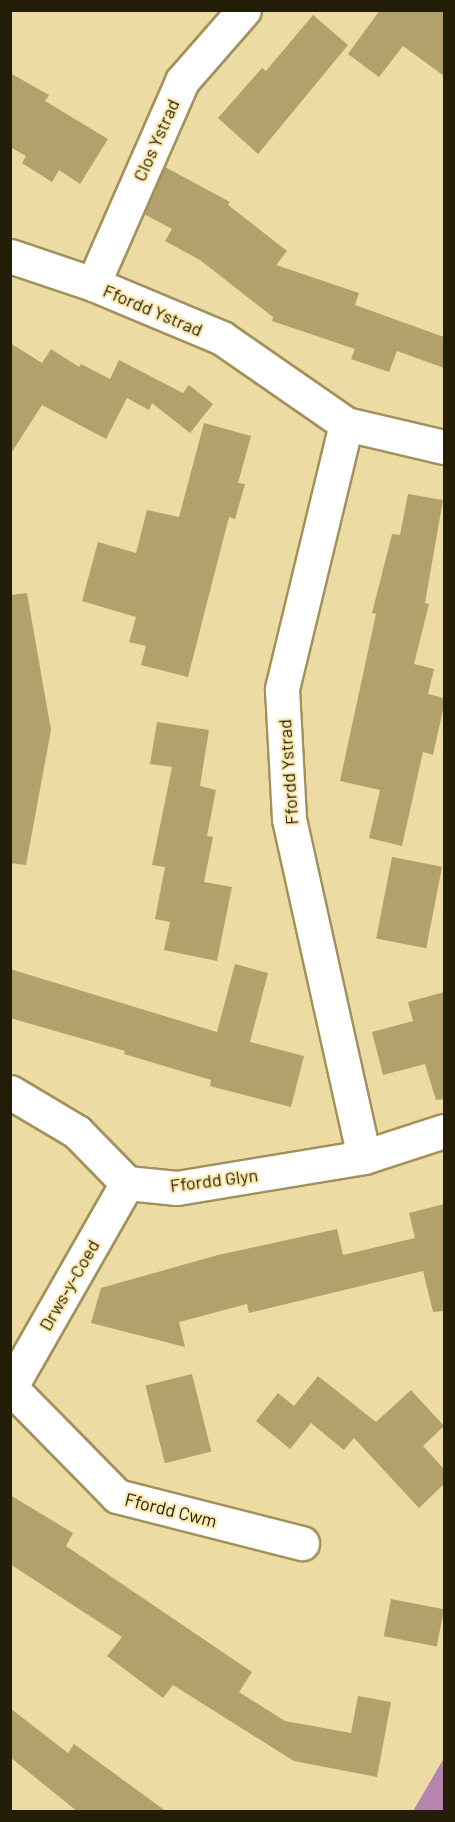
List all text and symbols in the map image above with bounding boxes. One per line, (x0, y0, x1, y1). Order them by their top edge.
street label: Clos Ystrad (128, 96, 184, 184)
street label: Ffordd Ystrad (100, 279, 206, 341)
street label: Ffordd Ystrad (274, 718, 302, 826)
street label: Ffordd Glyn (169, 1164, 259, 1196)
street label: Drws-y-Coed (34, 1236, 104, 1334)
street label: Ffordd Cwm (123, 1488, 219, 1532)

